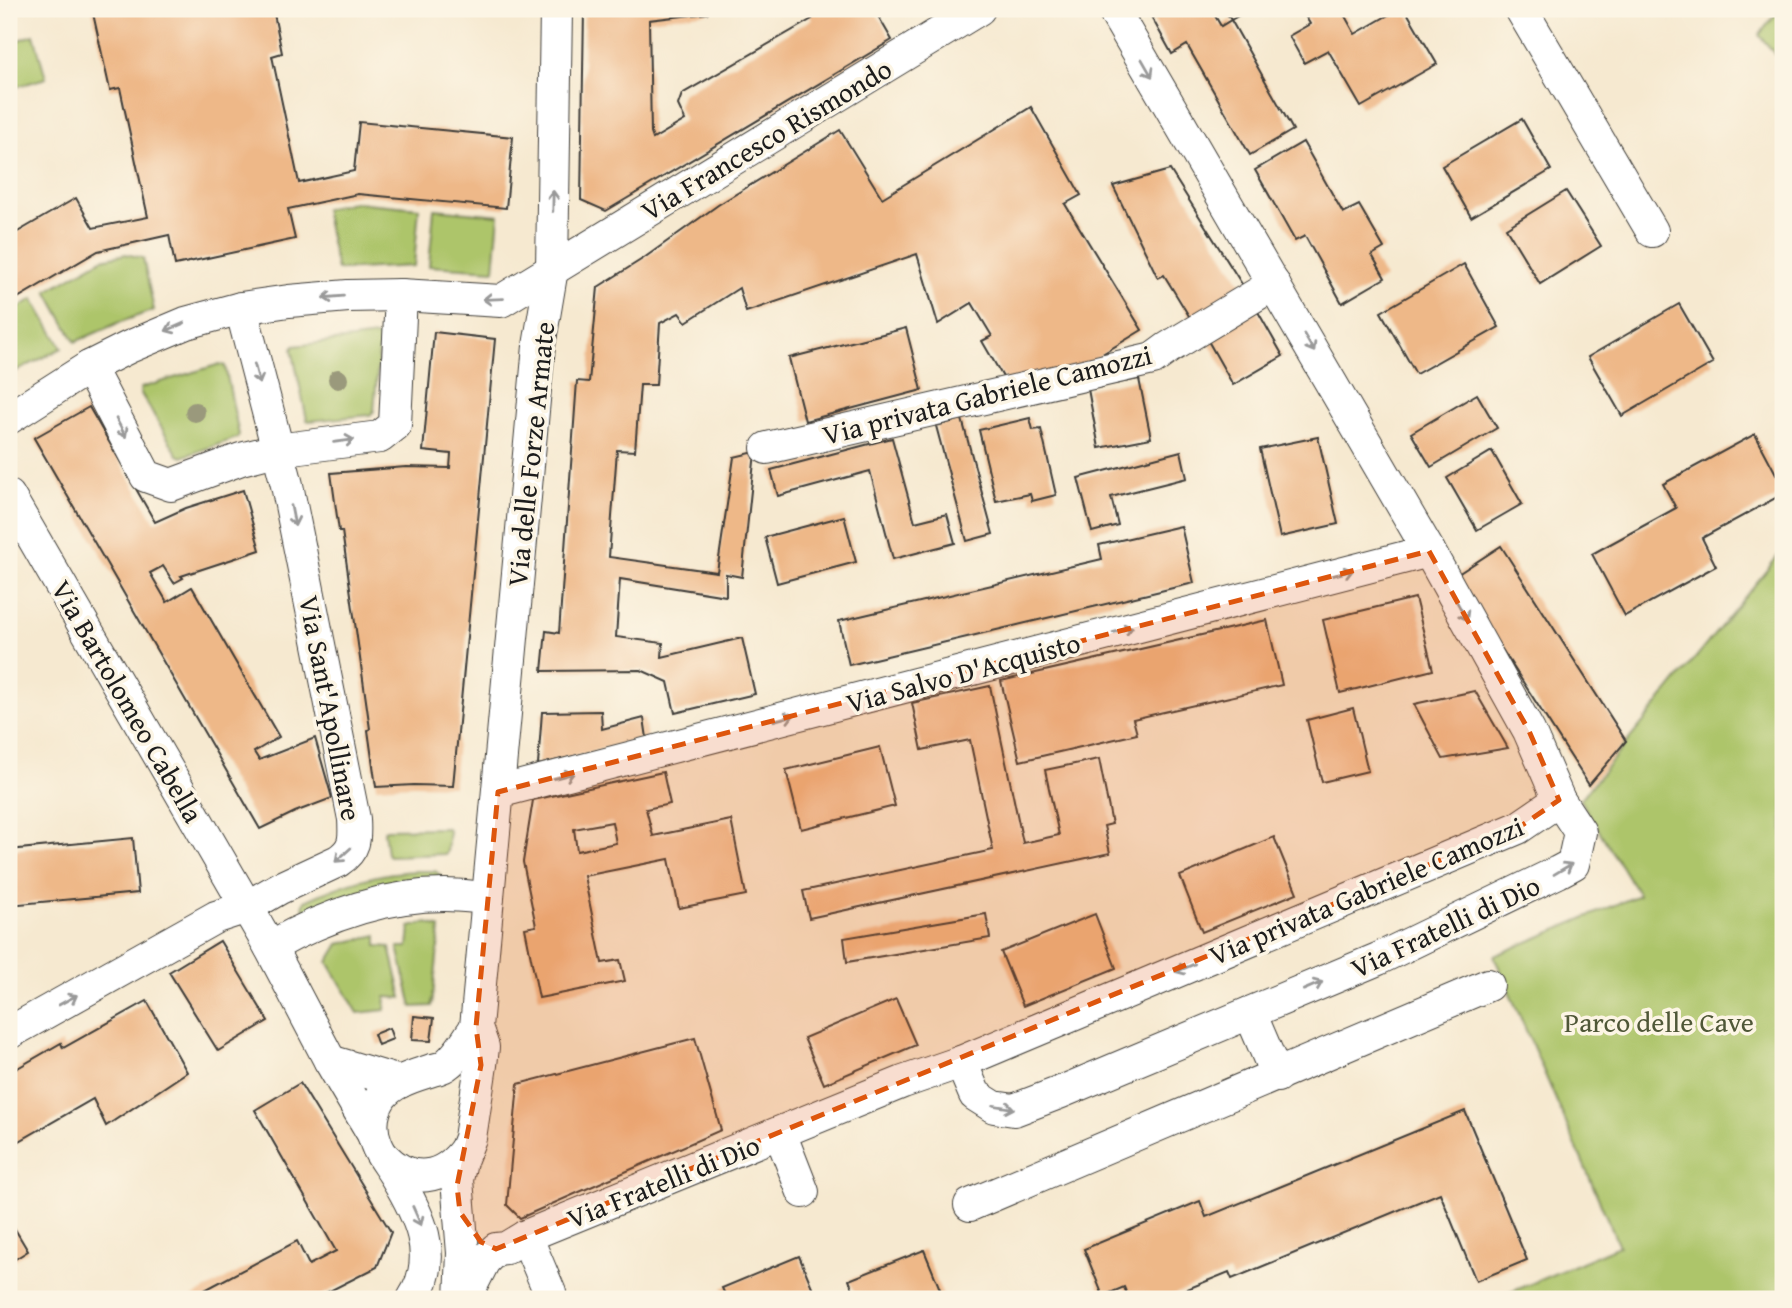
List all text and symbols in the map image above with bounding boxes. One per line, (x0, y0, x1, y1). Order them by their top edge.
street label: Via Francesco Rismondo (633, 48, 899, 230)
one-way arrow (1140, 57, 1154, 77)
one-way arrow (546, 190, 560, 213)
one-way arrow (322, 291, 345, 304)
one-way arrow (481, 293, 504, 306)
street label: Via delle Forze Armate (496, 319, 564, 589)
one-way arrow (165, 322, 187, 335)
street label: Via privata Gabriele Camozzi (818, 333, 1156, 455)
one-way arrow (1302, 333, 1316, 353)
one-way arrow (251, 362, 264, 385)
one-way arrow (115, 417, 128, 438)
one-way arrow (332, 435, 355, 448)
one-way arrow (286, 504, 300, 527)
one-way arrow (1331, 566, 1354, 579)
street label: Via Bartolomeo Cabella (42, 572, 215, 831)
street label: Via Sant'Apollinare (289, 592, 373, 824)
one-way arrow (1456, 600, 1469, 621)
street label: Via Salvo D'Acquisto (841, 621, 1085, 723)
one-way arrow (1111, 623, 1133, 636)
one-way arrow (772, 711, 795, 724)
one-way arrow (552, 769, 575, 782)
street label: Via privata Gabriele Camozzi (1202, 805, 1530, 975)
one-way arrow (334, 847, 352, 863)
one-way arrow (1553, 862, 1573, 876)
street label: Via Fratelli di Dio (1344, 864, 1546, 988)
one-way arrow (1174, 963, 1196, 976)
one-way arrow (1302, 979, 1323, 992)
one-way arrow (58, 993, 78, 1007)
park label: Parco delle Cave (1564, 1001, 1754, 1042)
one-way arrow (992, 1101, 1015, 1114)
street label: Via Fratelli di Dio (560, 1124, 766, 1238)
one-way arrow (411, 1204, 424, 1226)

